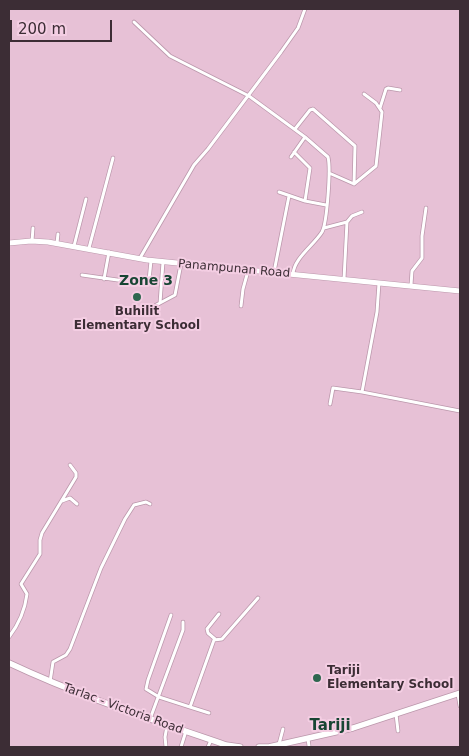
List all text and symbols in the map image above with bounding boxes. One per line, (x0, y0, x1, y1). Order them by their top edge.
scale bar (12, 10, 115, 42)
text: 200 m (18, 20, 66, 38)
street label: Panampunan Road (177, 257, 291, 281)
district label: Zone 3 (119, 273, 173, 289)
marker: Buhilit Elementary School (131, 291, 143, 303)
place label: Buhilit Elementary School (74, 305, 200, 333)
place label: Tariji Elementary School (327, 664, 453, 692)
marker: Tariji Elementary School (311, 672, 323, 684)
street label: Tarlac - Victoria Road (61, 681, 185, 737)
district label: Tariji (309, 717, 351, 735)

